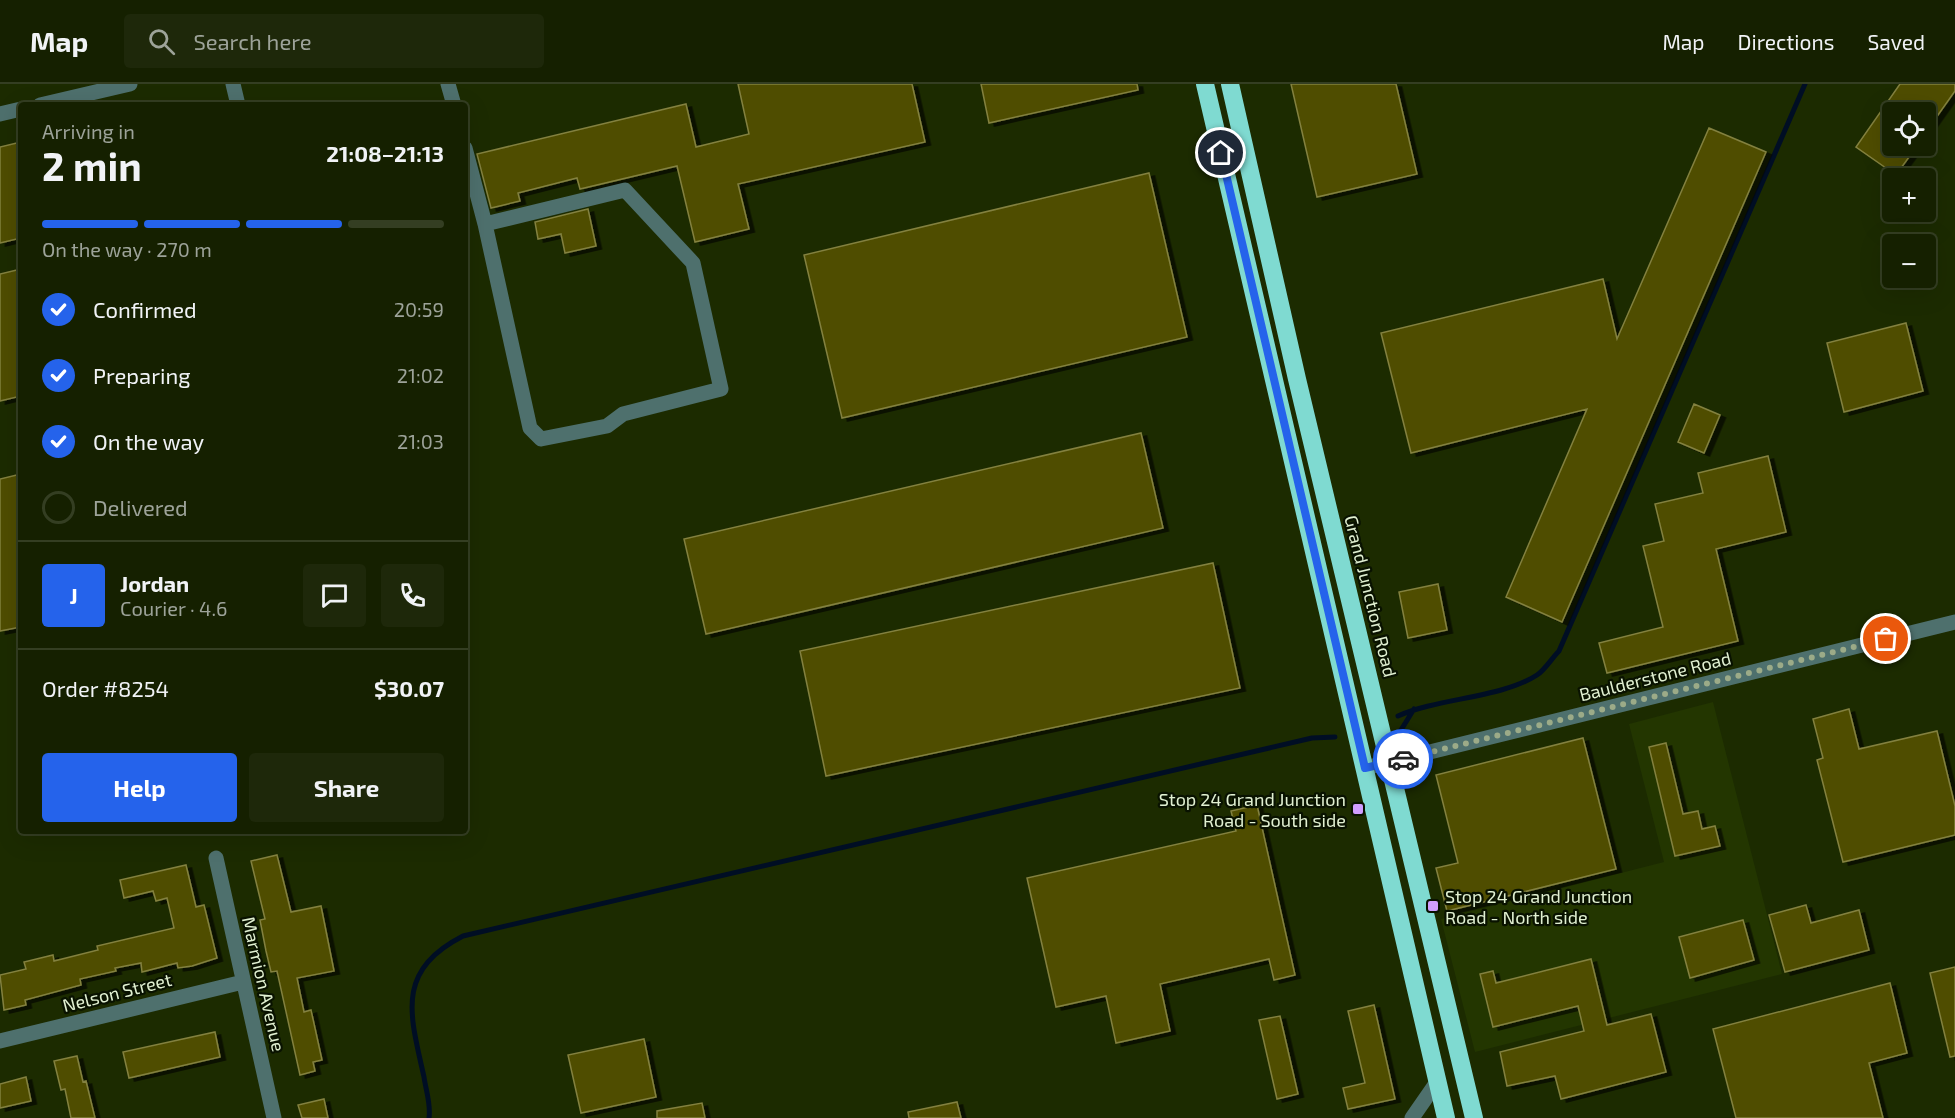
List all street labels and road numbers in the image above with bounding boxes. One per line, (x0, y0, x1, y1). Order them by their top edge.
street label: Grand Junction Road (1340, 513, 1402, 679)
street label: Baulderstone Road (1577, 646, 1733, 706)
street label: Marmion Avenue (238, 914, 290, 1054)
street label: Nelson Street (60, 968, 174, 1016)

